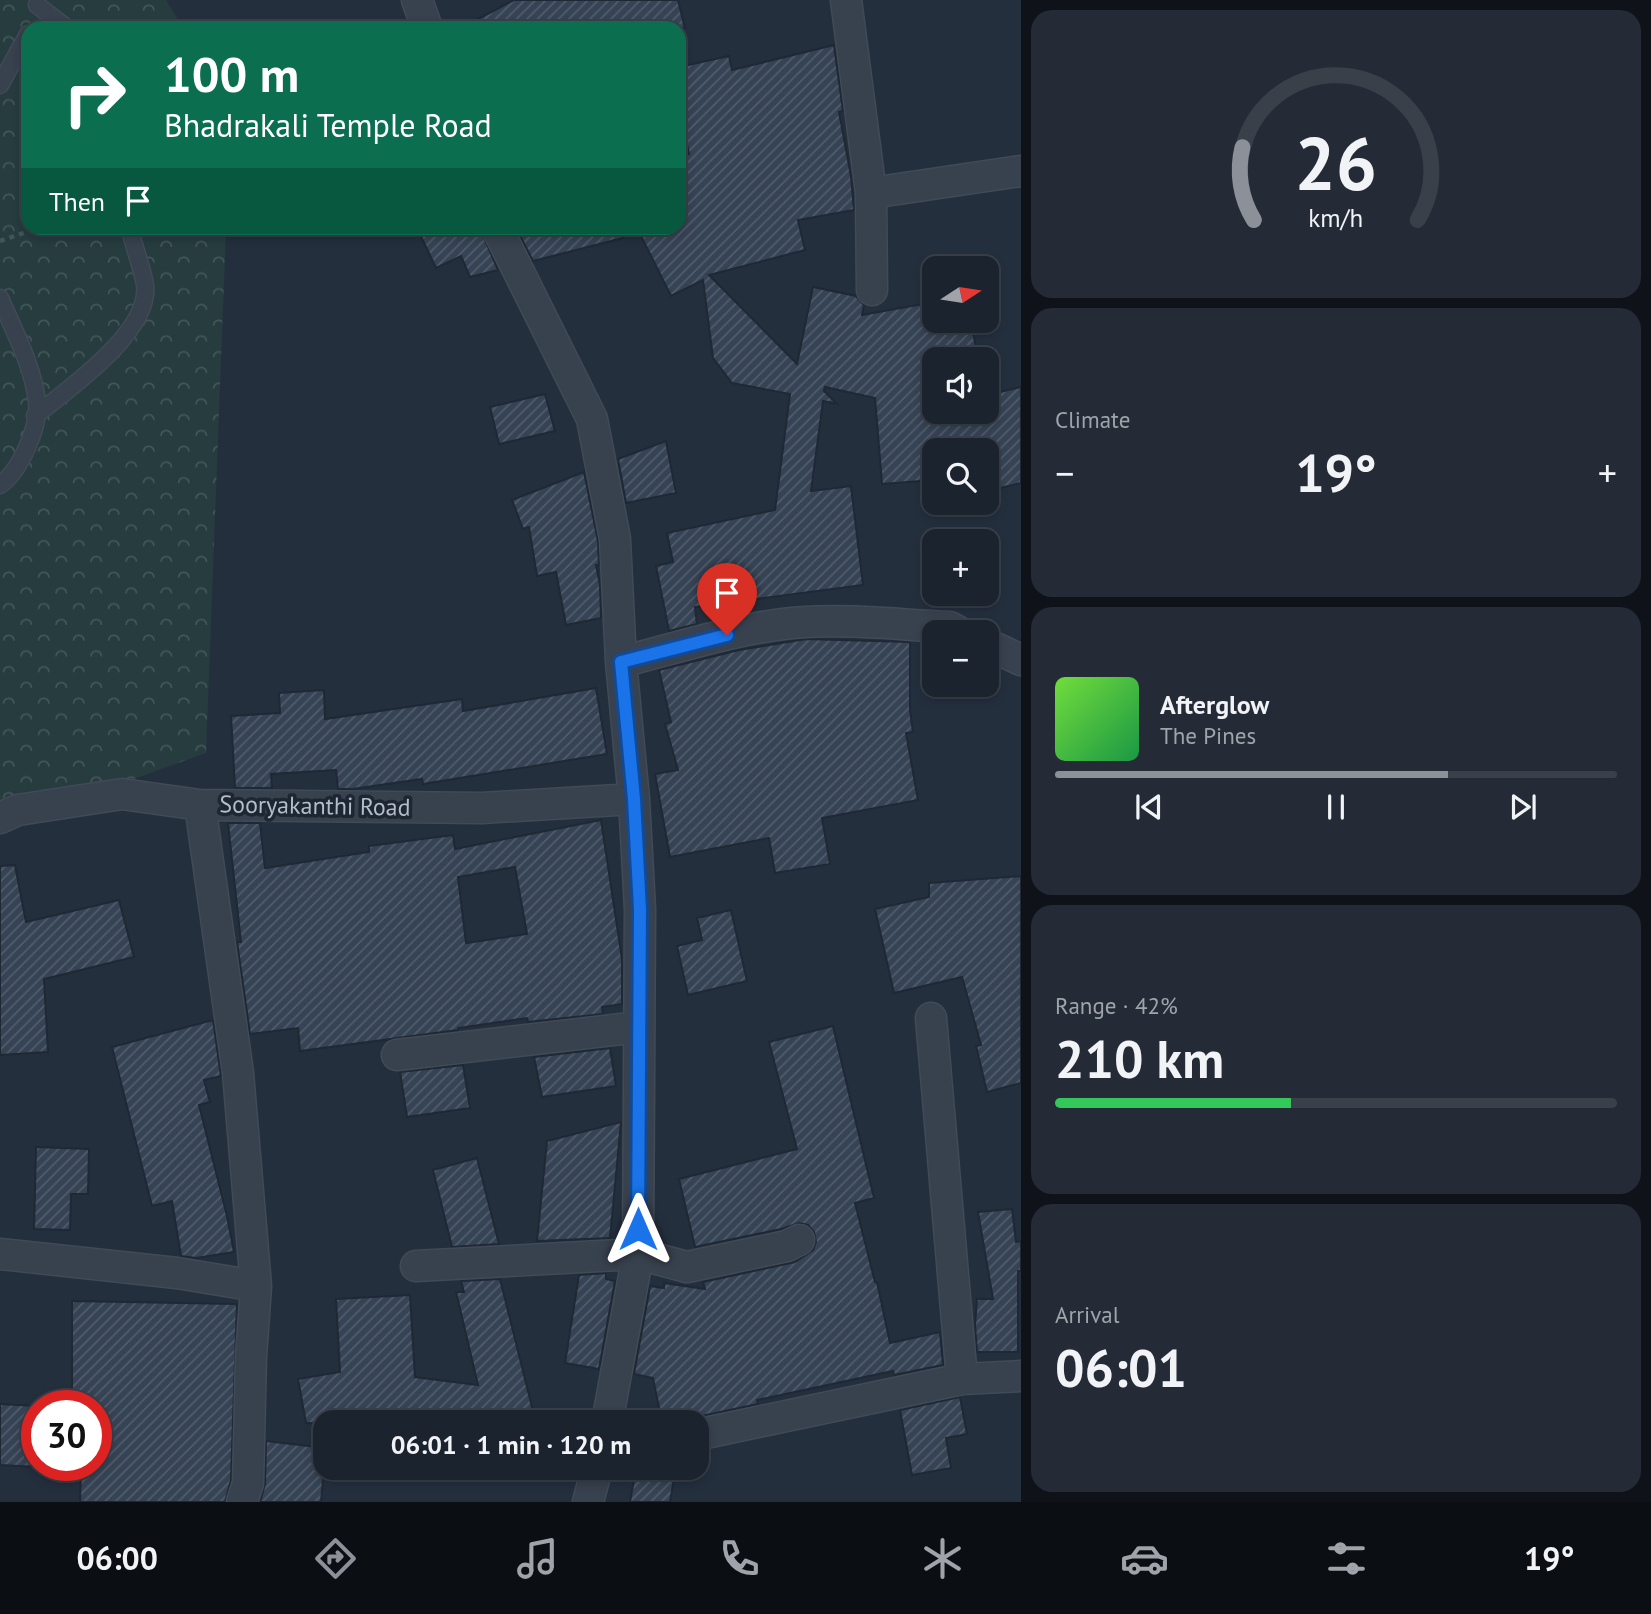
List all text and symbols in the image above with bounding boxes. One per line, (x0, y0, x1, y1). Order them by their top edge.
text: 100 m (164, 42, 299, 106)
icon: right (49, 49, 140, 140)
text: Bhadrakali Temple Road (164, 104, 492, 146)
text: 26 (1295, 117, 1377, 211)
icon: arrive (119, 182, 157, 220)
text: Then (49, 185, 105, 218)
text: km/h (1309, 202, 1363, 234)
north arrow (922, 256, 999, 332)
map controls (922, 256, 999, 697)
button: sound (922, 347, 999, 424)
text: Climate (1055, 405, 1130, 434)
button: search (922, 438, 999, 515)
text: 19° (1295, 439, 1377, 506)
text: − (1055, 448, 1074, 497)
text: + (1598, 448, 1617, 497)
button: + (922, 529, 999, 606)
pin (697, 563, 757, 635)
icon: arrive (708, 574, 746, 612)
button: − (922, 620, 999, 697)
text: Afterglow (1160, 688, 1269, 721)
text: The Pines (1160, 721, 1256, 750)
street label: Sooryakanthi Road (219, 788, 411, 823)
icon: previous (1130, 788, 1168, 826)
icon: pause (1317, 788, 1355, 826)
icon: next (1504, 788, 1542, 826)
text: Range · 42% (1055, 991, 1178, 1020)
text: 210 km (1055, 1025, 1224, 1092)
position arrow (601, 1192, 675, 1266)
text: Arrival (1055, 1300, 1119, 1329)
text: 06:01 (1055, 1334, 1187, 1401)
speed limit sign: 30 (21, 1390, 112, 1481)
text: 06:01 · 1 min · 120 m (391, 1428, 631, 1461)
icon: directions (311, 1534, 360, 1583)
icon: music (513, 1534, 562, 1583)
icon: phone (715, 1534, 764, 1583)
icon: climate (918, 1534, 967, 1583)
icon: car (1120, 1534, 1169, 1583)
icon: filters (1322, 1534, 1371, 1583)
text: 06:00 (77, 1537, 158, 1579)
text: 19° (1524, 1537, 1574, 1579)

